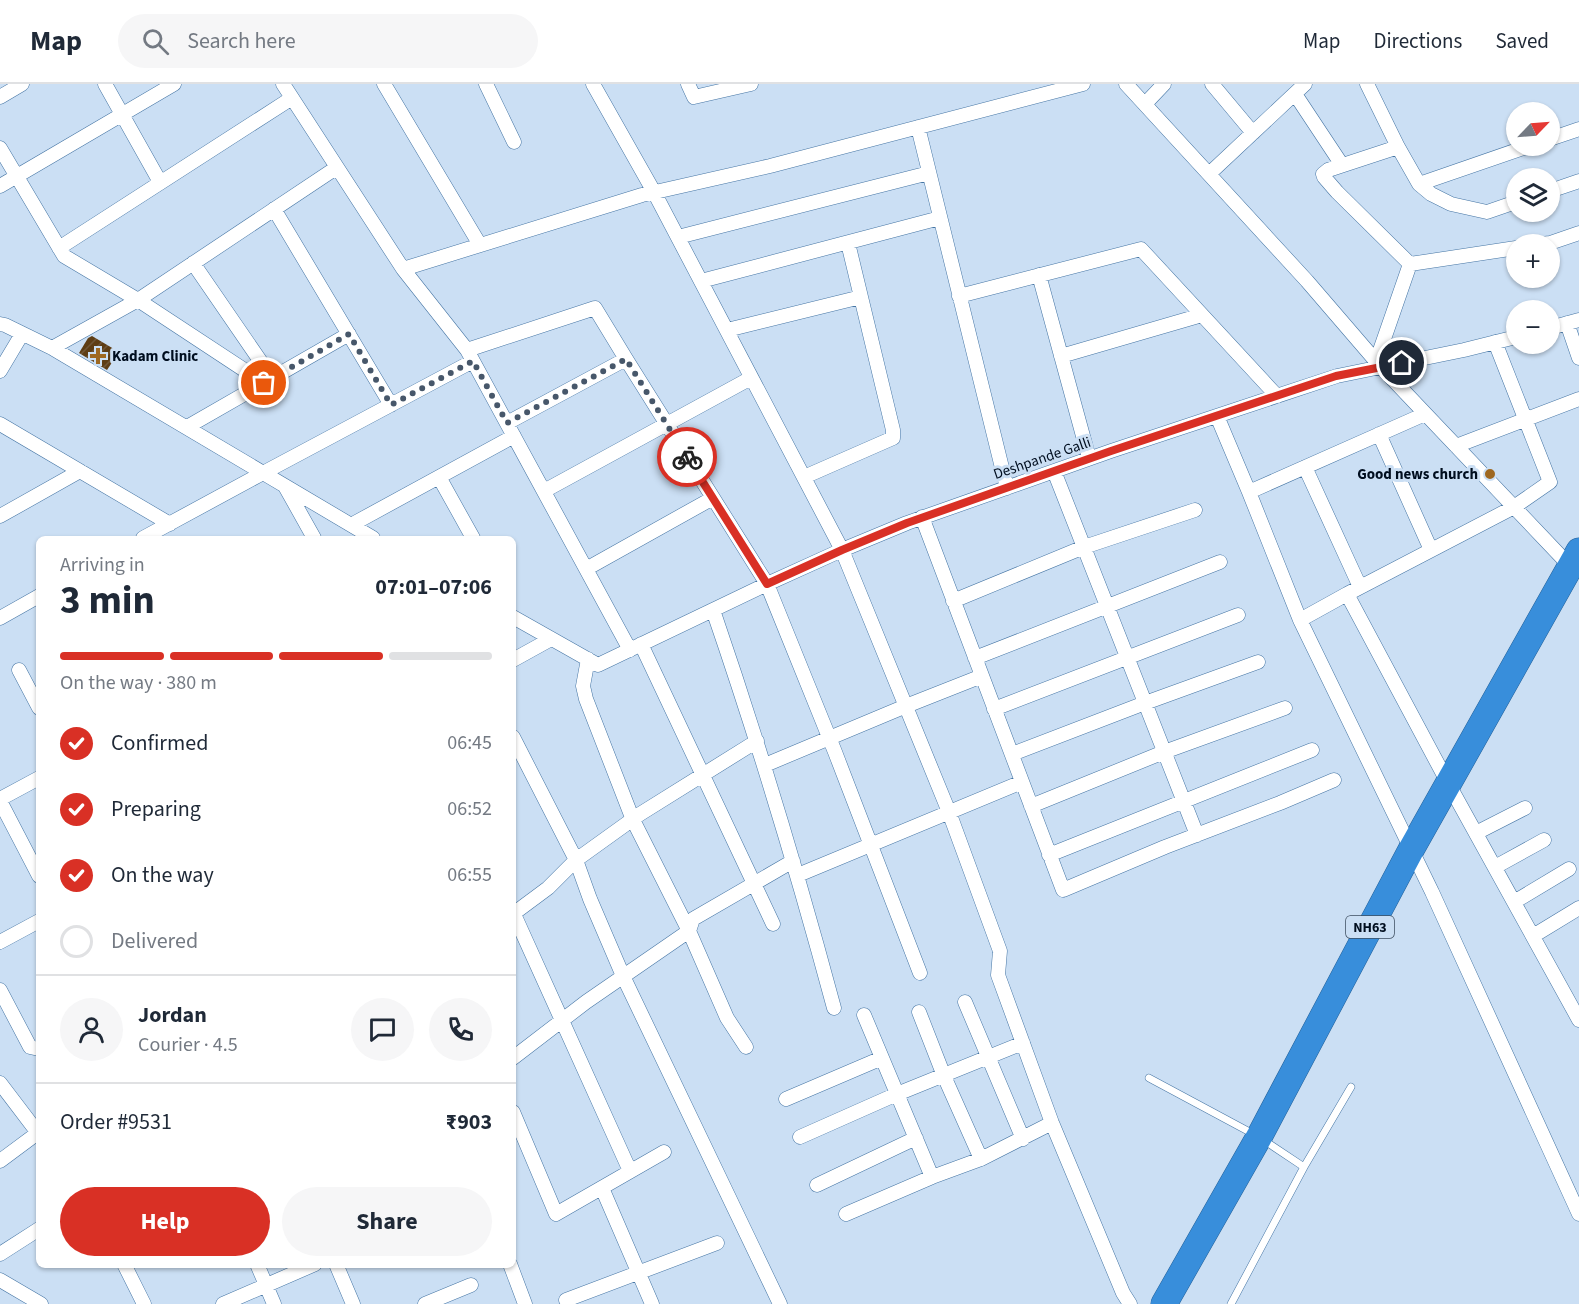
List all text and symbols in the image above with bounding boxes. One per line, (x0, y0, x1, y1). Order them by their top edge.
search box (118, 14, 538, 68)
text: Map (30, 21, 82, 61)
icon: search (139, 25, 172, 58)
text: Search here (187, 25, 296, 57)
text: Map (1303, 26, 1341, 56)
text: Directions (1374, 26, 1462, 56)
text: Saved (1495, 26, 1549, 56)
north arrow (1506, 102, 1560, 156)
map controls (1506, 102, 1560, 354)
button: layers (1506, 168, 1560, 222)
button: + (1506, 234, 1560, 288)
button: − (1506, 300, 1560, 354)
pin (1376, 337, 1427, 388)
place label: Kadam Clinic (112, 346, 198, 367)
icon: home (1385, 346, 1418, 379)
marker: Kadam Clinic (89, 347, 107, 365)
pin (238, 357, 289, 408)
icon: bag (247, 366, 280, 399)
courier (657, 427, 717, 487)
street label: Deshpande Galli (991, 432, 1094, 485)
icon: bike (671, 441, 704, 474)
place label: Good news church (1357, 464, 1478, 485)
marker: Good news church (1483, 467, 1497, 481)
text: Arriving in (60, 551, 145, 579)
text: 07:01–07:06 (375, 571, 492, 603)
text: 3 min (60, 573, 155, 629)
text: On the way · 380 m (60, 669, 217, 697)
icon: check (60, 727, 93, 760)
text: Confirmed (111, 727, 208, 759)
text: 06:45 (447, 729, 492, 757)
icon: check (60, 793, 93, 826)
text: Preparing (111, 793, 201, 825)
text: 06:52 (447, 795, 492, 823)
icon: check (60, 859, 93, 892)
text: On the way (111, 859, 214, 891)
text: 06:55 (447, 861, 492, 889)
road number: NH63 (1346, 916, 1394, 938)
text: Delivered (111, 925, 198, 957)
button: person (60, 998, 123, 1061)
button: chat (351, 998, 414, 1061)
button: phone (429, 998, 492, 1061)
text: Jordan (138, 999, 207, 1031)
text: Courier · 4.5 (138, 1031, 238, 1059)
text: Order #9531 (60, 1106, 172, 1138)
text: ₹903 (446, 1106, 492, 1138)
button: Help (60, 1187, 270, 1256)
button: Share (282, 1187, 492, 1256)

